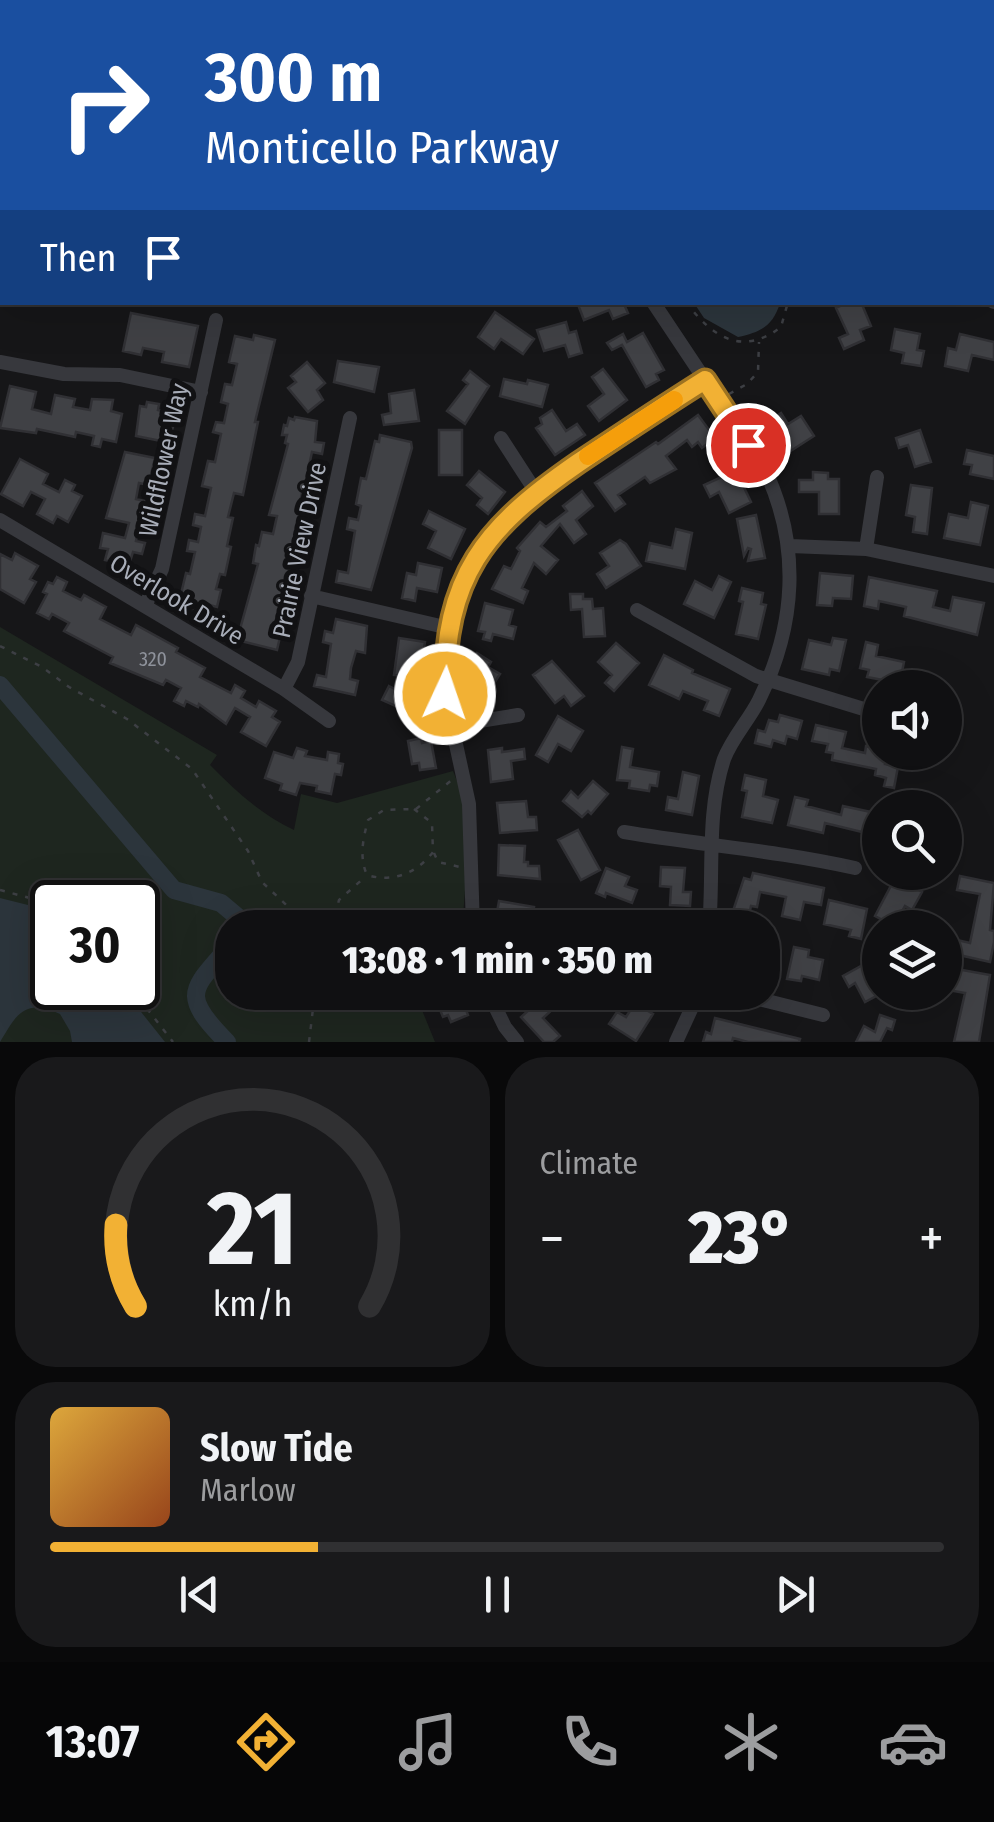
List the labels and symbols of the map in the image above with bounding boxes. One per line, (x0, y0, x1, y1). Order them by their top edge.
street label: Wildflower Way (133, 381, 195, 540)
pin (706, 403, 791, 488)
street label: Prairie View Drive (267, 460, 333, 641)
street label: Overlook Drive (104, 548, 249, 652)
position arrow (393, 642, 497, 746)
house number: 320 (139, 647, 167, 671)
speed limit sign: 30 (30, 880, 160, 1010)

